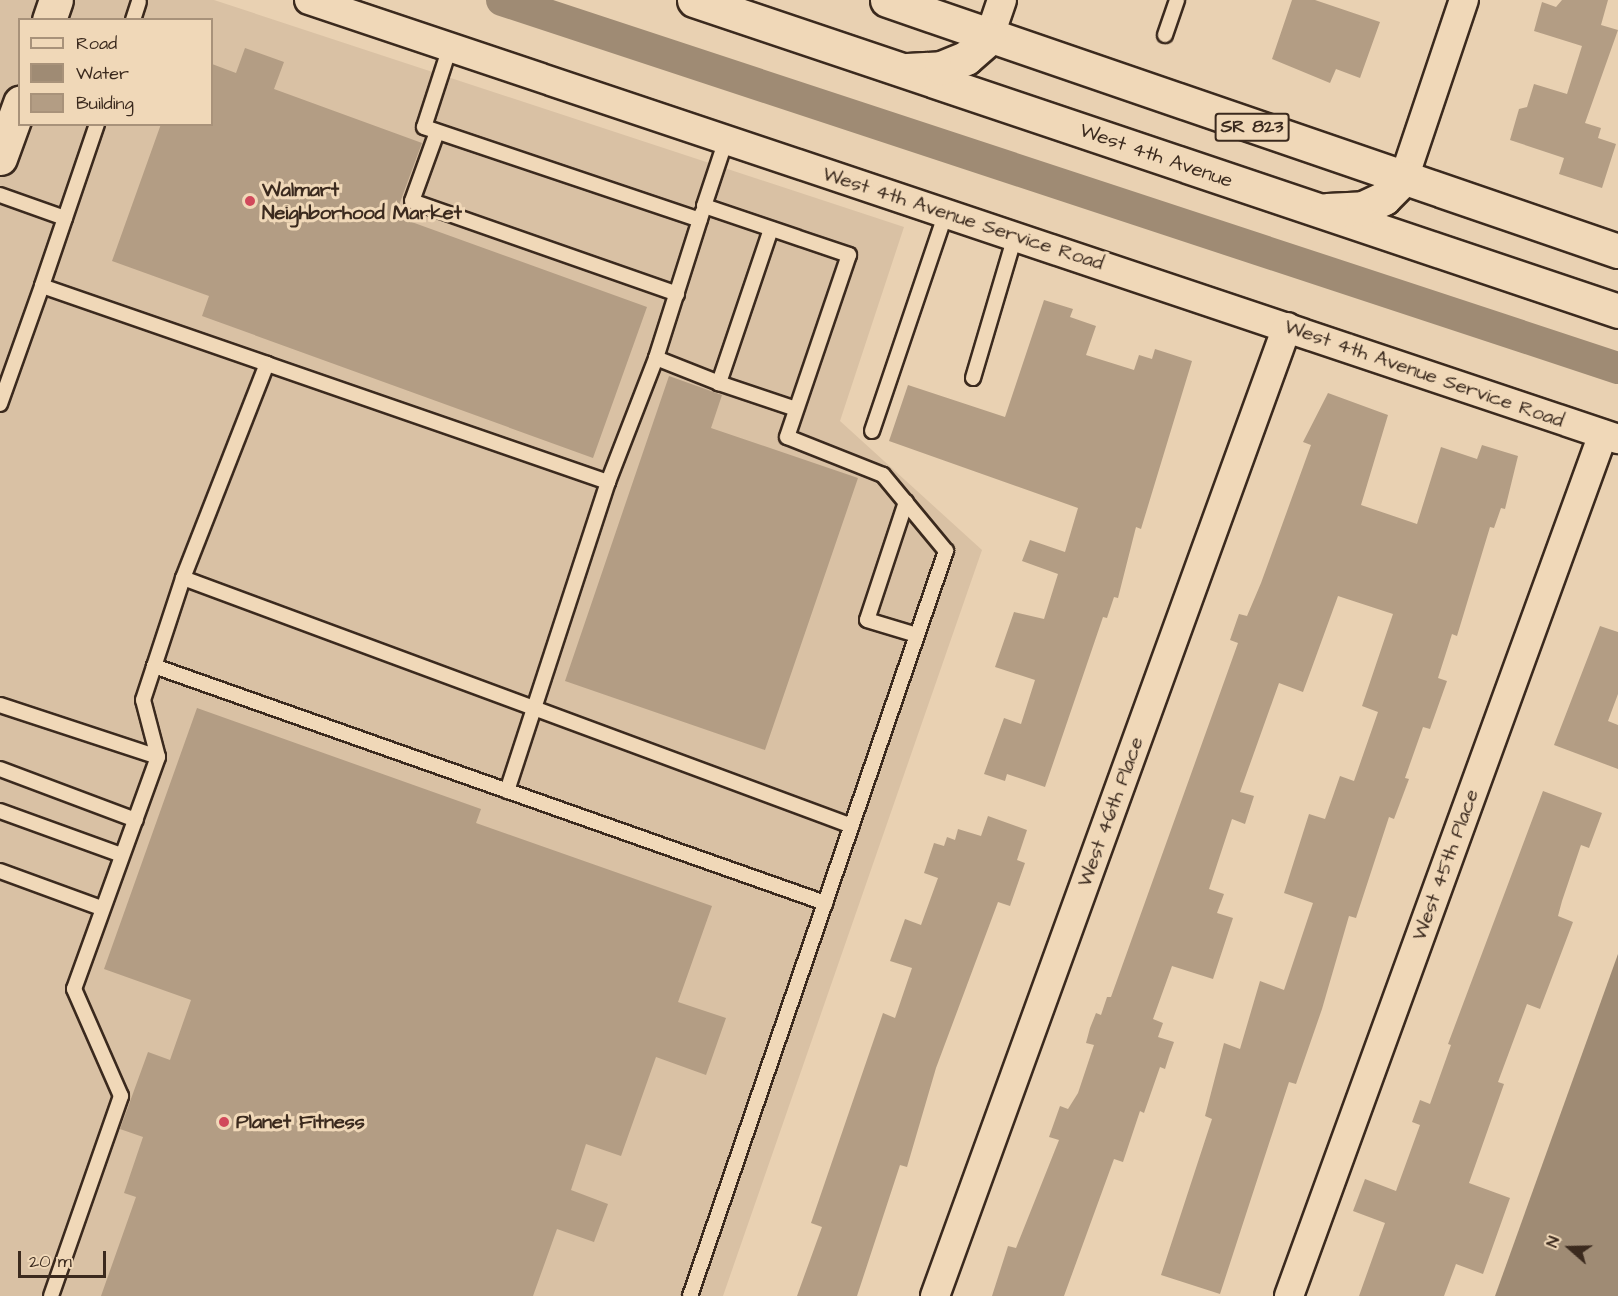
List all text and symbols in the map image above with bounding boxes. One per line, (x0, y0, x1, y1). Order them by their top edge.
legend (18, 18, 213, 126)
text: Road (76, 31, 117, 56)
text: Water (76, 61, 129, 86)
text: Building (76, 91, 134, 116)
road number: SR 823 (1214, 112, 1290, 142)
street label: West 4th Avenue (1076, 119, 1236, 193)
street label: West 4th Avenue Service Road (820, 162, 1106, 276)
place label: Walmart Neighborhood Market (262, 178, 462, 225)
marker: Walmart Neighborhood Market (243, 194, 257, 208)
street label: West 4th Avenue Service Road (1281, 315, 1567, 433)
street label: West 46th Place (1073, 734, 1149, 890)
street label: West 45th Place (1408, 786, 1484, 944)
place label: Planet Fitness (236, 1110, 365, 1134)
marker: Planet Fitness (217, 1115, 231, 1129)
north arrow (1540, 1218, 1600, 1278)
text: N (1541, 1233, 1565, 1250)
scale bar (21, 1239, 110, 1277)
text: 20 m (29, 1249, 72, 1274)

